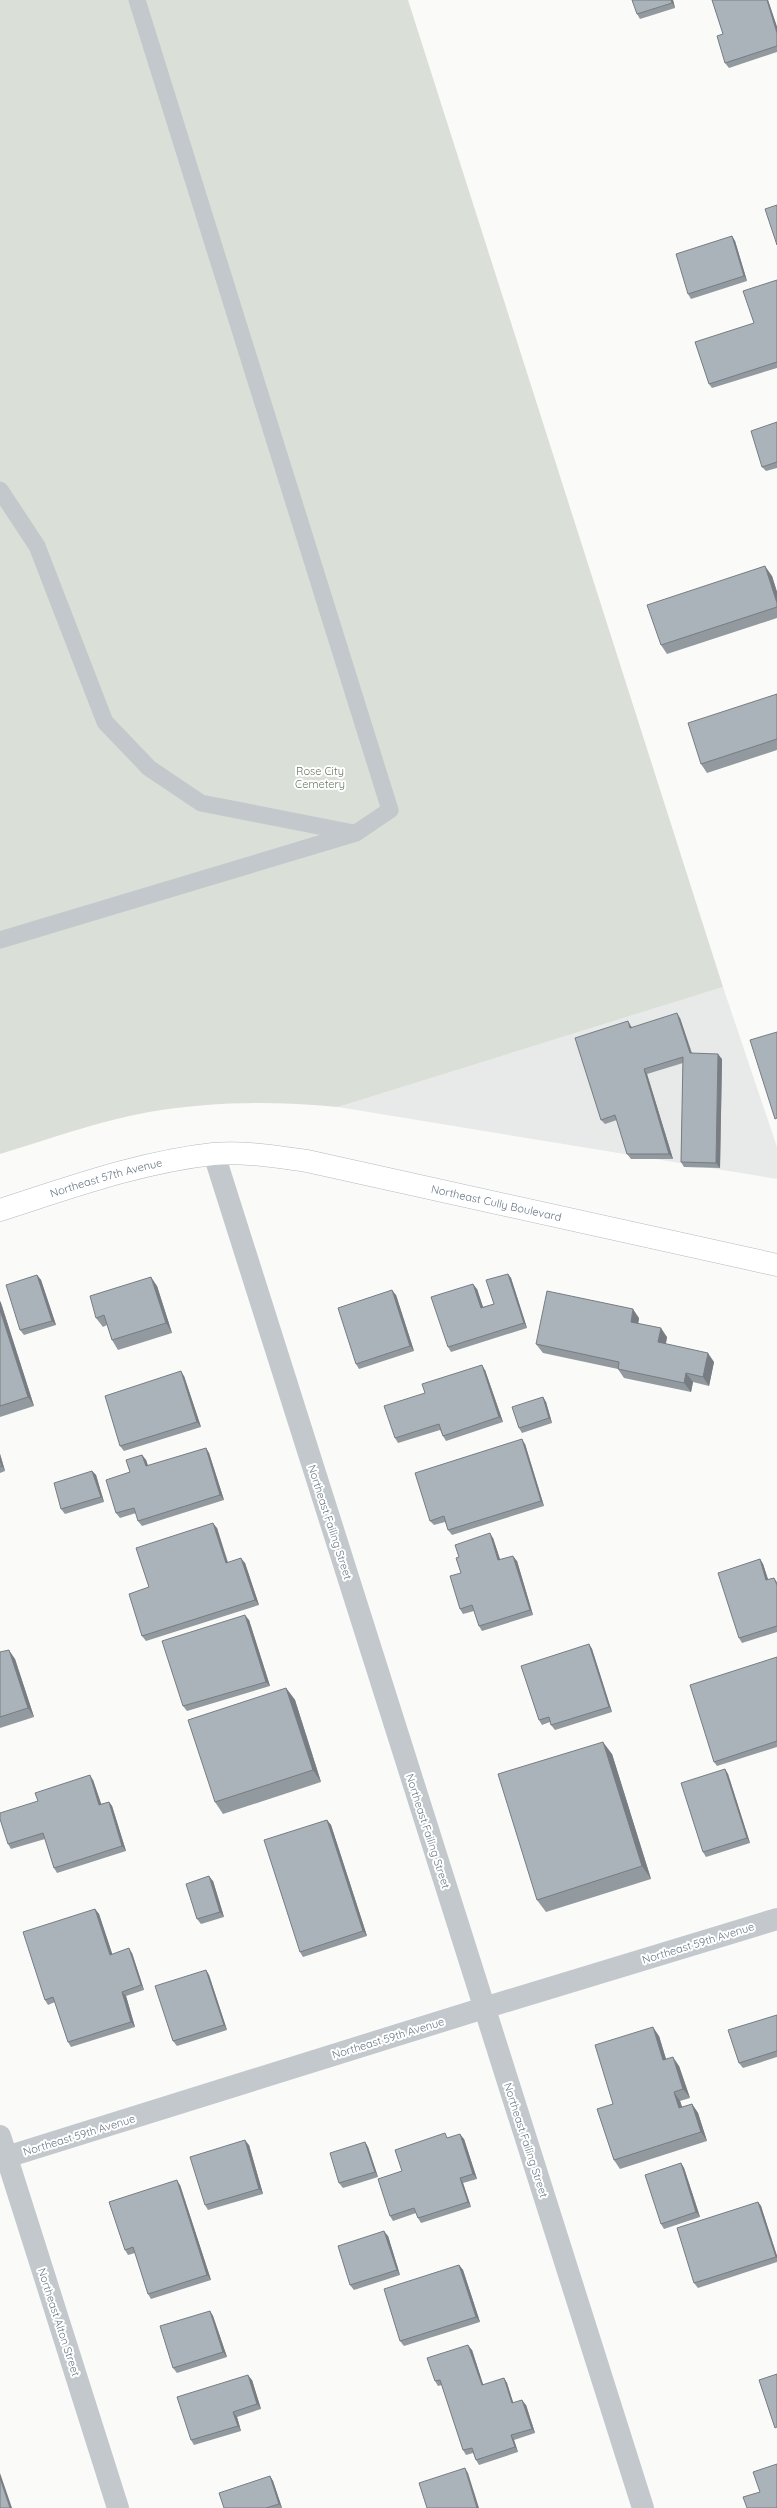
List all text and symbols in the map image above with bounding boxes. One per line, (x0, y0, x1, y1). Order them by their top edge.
park label: Rose City Cemetery (295, 764, 345, 791)
street label: Northeast 57th Avenue (48, 1155, 164, 1200)
street label: Northeast Cully Boulevard (430, 1182, 563, 1224)
street label: Northeast Failing Street (305, 1463, 355, 1581)
street label: Northeast Failing Street (403, 1772, 453, 1890)
street label: Northeast 59th Avenue (640, 1919, 756, 1967)
street label: Northeast 59th Avenue (330, 2014, 446, 2062)
street label: Northeast Failing Street (501, 2081, 551, 2199)
street label: Northeast 59th Avenue (21, 2111, 137, 2159)
street label: Northeast Alton Street (35, 2266, 83, 2378)

